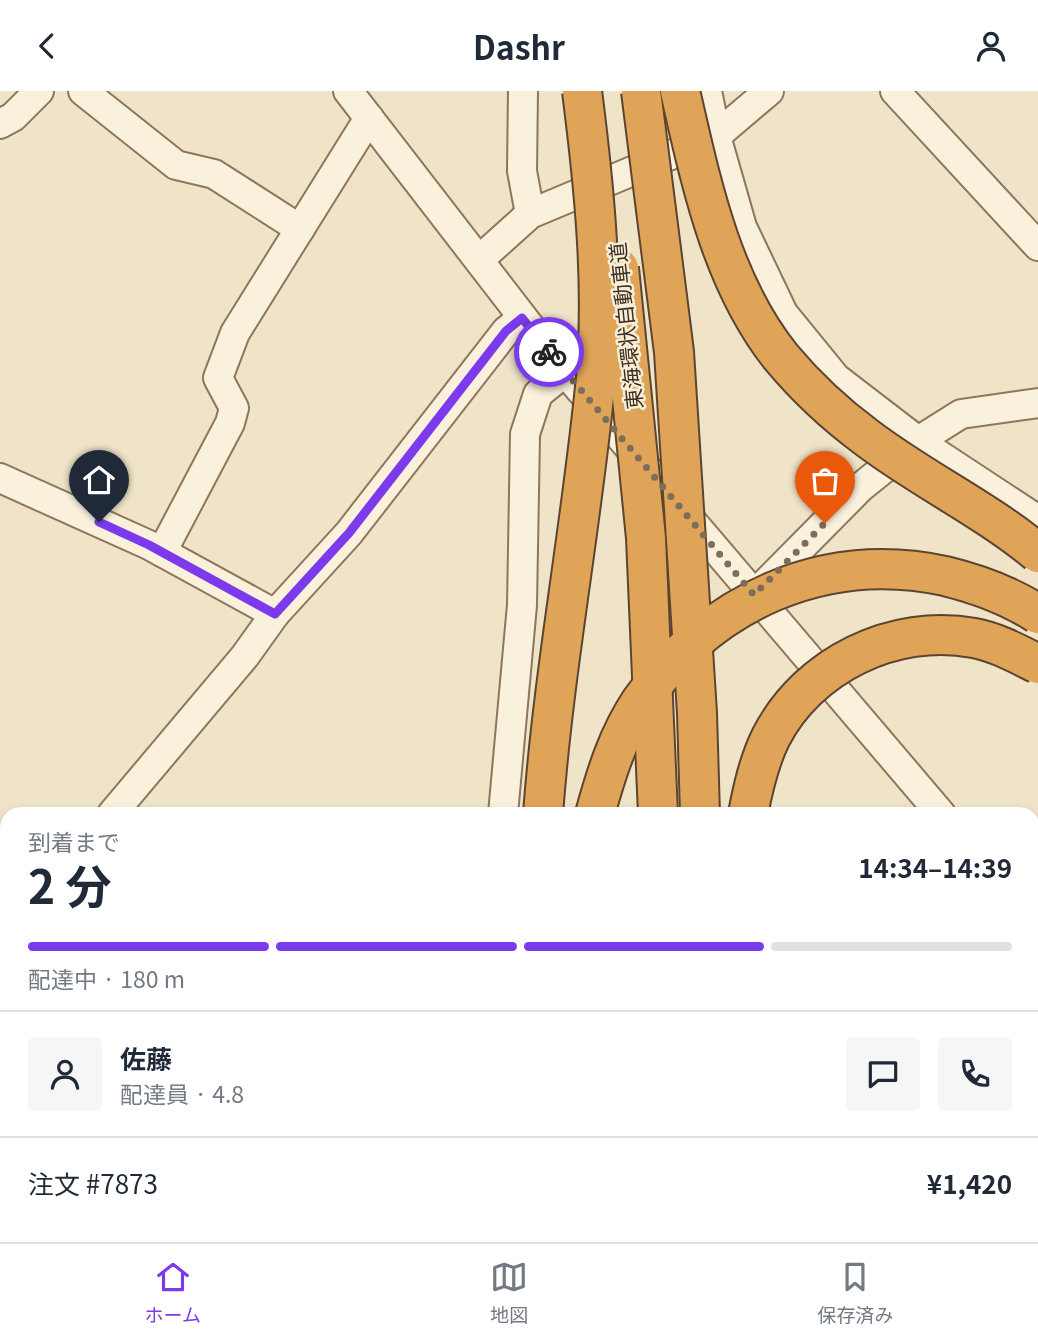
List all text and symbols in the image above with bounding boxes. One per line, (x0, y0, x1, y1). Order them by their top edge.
text: Dashr (473, 23, 565, 69)
icon: back (28, 27, 66, 65)
icon: person (972, 27, 1010, 65)
street label: 東海環状自動車道 (601, 241, 649, 411)
courier (514, 317, 584, 387)
icon: bike (530, 333, 568, 371)
pin (69, 450, 129, 522)
pin (795, 451, 855, 523)
icon: home (80, 461, 118, 499)
icon: bag (806, 462, 844, 500)
text: 到着まで (28, 824, 120, 858)
text: 14:34–14:39 (858, 848, 1012, 885)
text: 2 分 (28, 851, 112, 917)
text: 配達中 · 180 m (28, 961, 185, 995)
button: person (28, 1037, 102, 1111)
button: chat (846, 1037, 920, 1111)
button: phone (938, 1037, 1012, 1111)
text: 佐藤 (120, 1039, 172, 1076)
text: 配達員 · 4.8 (120, 1076, 244, 1110)
text: 注文 #7873 (28, 1164, 158, 1201)
text: ¥1,420 (927, 1164, 1012, 1201)
tab: ホーム (145, 1258, 201, 1327)
tab: 地図 (490, 1258, 528, 1327)
tab: 保存済み (817, 1258, 893, 1327)

